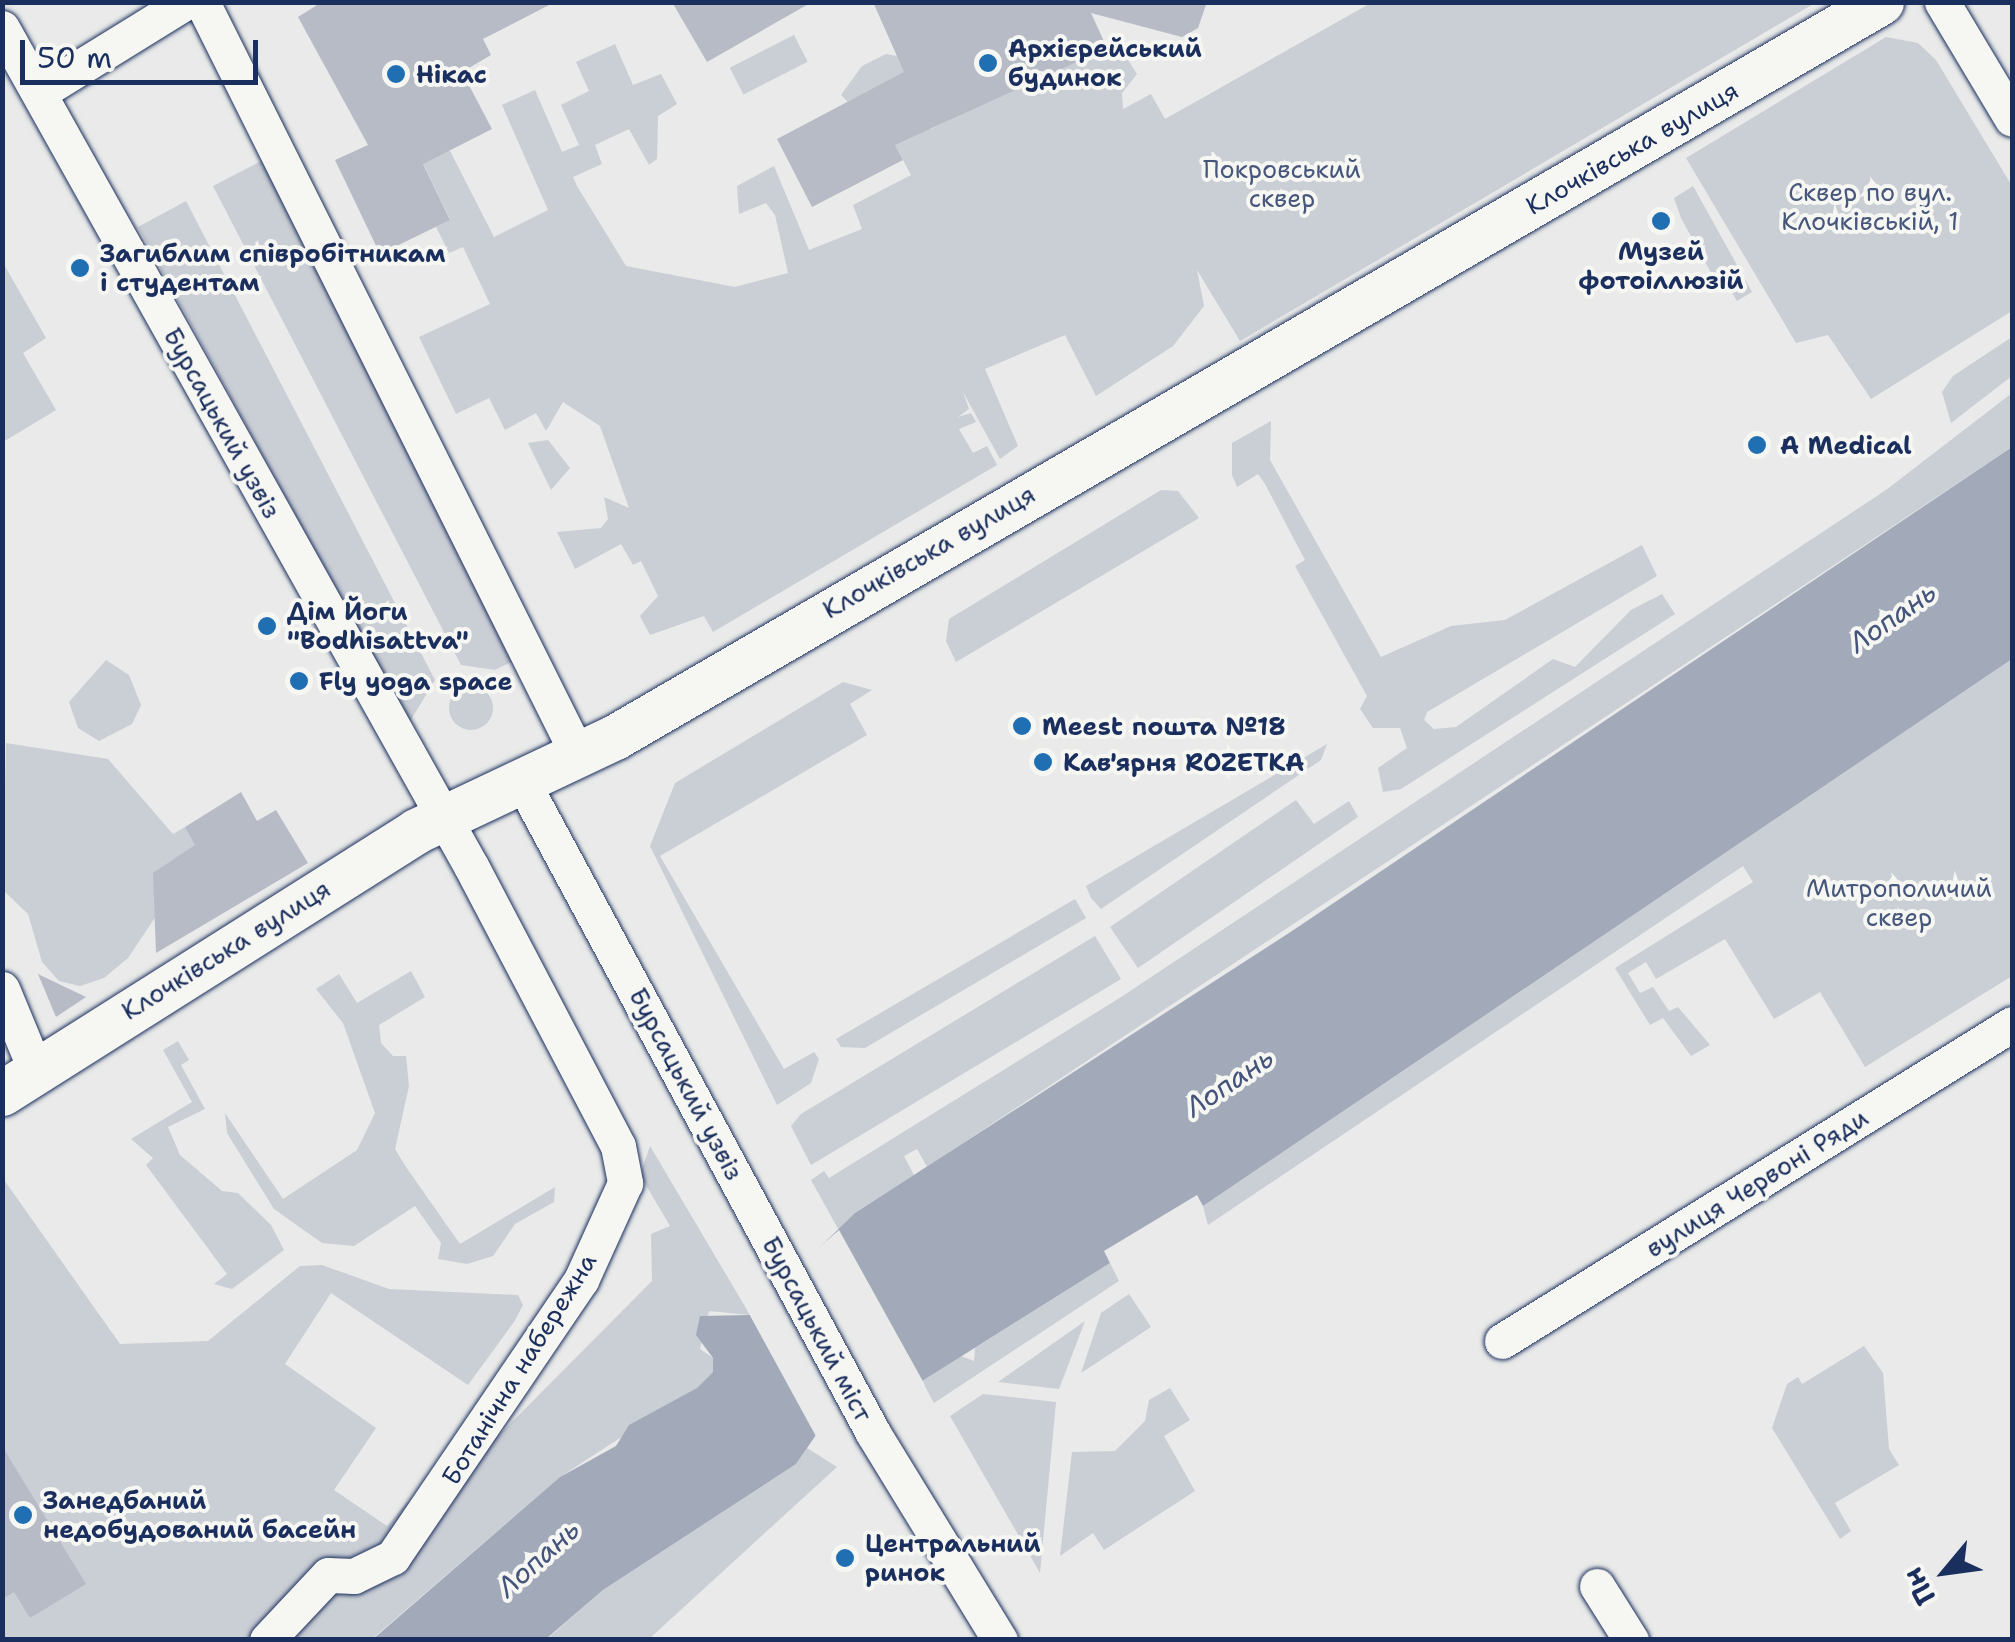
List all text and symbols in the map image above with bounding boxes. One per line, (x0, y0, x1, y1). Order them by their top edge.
scale bar (25, 20, 262, 82)
place label: Архієрейський будинок (1008, 34, 1202, 93)
text: 50 m (37, 37, 112, 78)
marker: Архієрейський будинок (977, 52, 999, 74)
place label: Нікас (416, 59, 487, 89)
marker: Нікас (385, 63, 407, 85)
street label: Клочківська вулиця (1520, 75, 1744, 221)
park label: Покровський сквер (1203, 155, 1361, 214)
park label: Сквер по вул. Клочківській, 1 (1781, 178, 1959, 237)
marker: Музей фотоіллюзій (1650, 210, 1672, 232)
place label: Музей фотоіллюзій (1578, 237, 1744, 296)
place label: Загиблим співробітникам і студентам (100, 239, 446, 298)
marker: Загиблим співробітникам і студентам (69, 257, 91, 279)
street label: Бурсацький узвіз (157, 322, 287, 524)
place label: A Medical (1780, 430, 1912, 460)
marker: A Medical (1744, 432, 1770, 458)
street label: Клочківська вулиця (817, 479, 1041, 625)
water label: Лопань (1842, 575, 1942, 659)
place label: Дім Йоги "Bodhisattva" (287, 597, 469, 656)
marker: Дім Йоги "Bodhisattva" (256, 615, 278, 637)
place label: Fly yoga space (319, 666, 513, 696)
marker: Fly yoga space (288, 670, 310, 692)
place label: Meest пошта №18 (1042, 711, 1286, 741)
marker: Meest пошта №18 (1011, 715, 1033, 737)
place label: Кав'ярня ROZETKA (1063, 747, 1304, 777)
marker: Кав'ярня ROZETKA (1032, 751, 1054, 773)
street label: Клочківська вулиця (116, 874, 336, 1026)
park label: Митрополичий сквер (1806, 874, 1992, 933)
street label: Бурсацький узвіз (623, 983, 749, 1185)
water label: Лопань (1178, 1040, 1280, 1124)
street label: вулиця Червоні Ряди (1640, 1102, 1874, 1264)
street label: Бурсацький міст (756, 1231, 878, 1427)
street label: Ботанічна набережна (435, 1248, 603, 1490)
place label: Занедбаний недобудований басейн (43, 1486, 356, 1545)
marker: Занедбаний недобудований басейн (12, 1504, 34, 1526)
water label: Лопань (490, 1512, 586, 1604)
north arrow (1895, 1522, 1995, 1622)
place label: Центральний ринок (865, 1529, 1040, 1588)
marker: Центральний ринок (834, 1547, 856, 1569)
text: Пн (1893, 1561, 1944, 1612)

